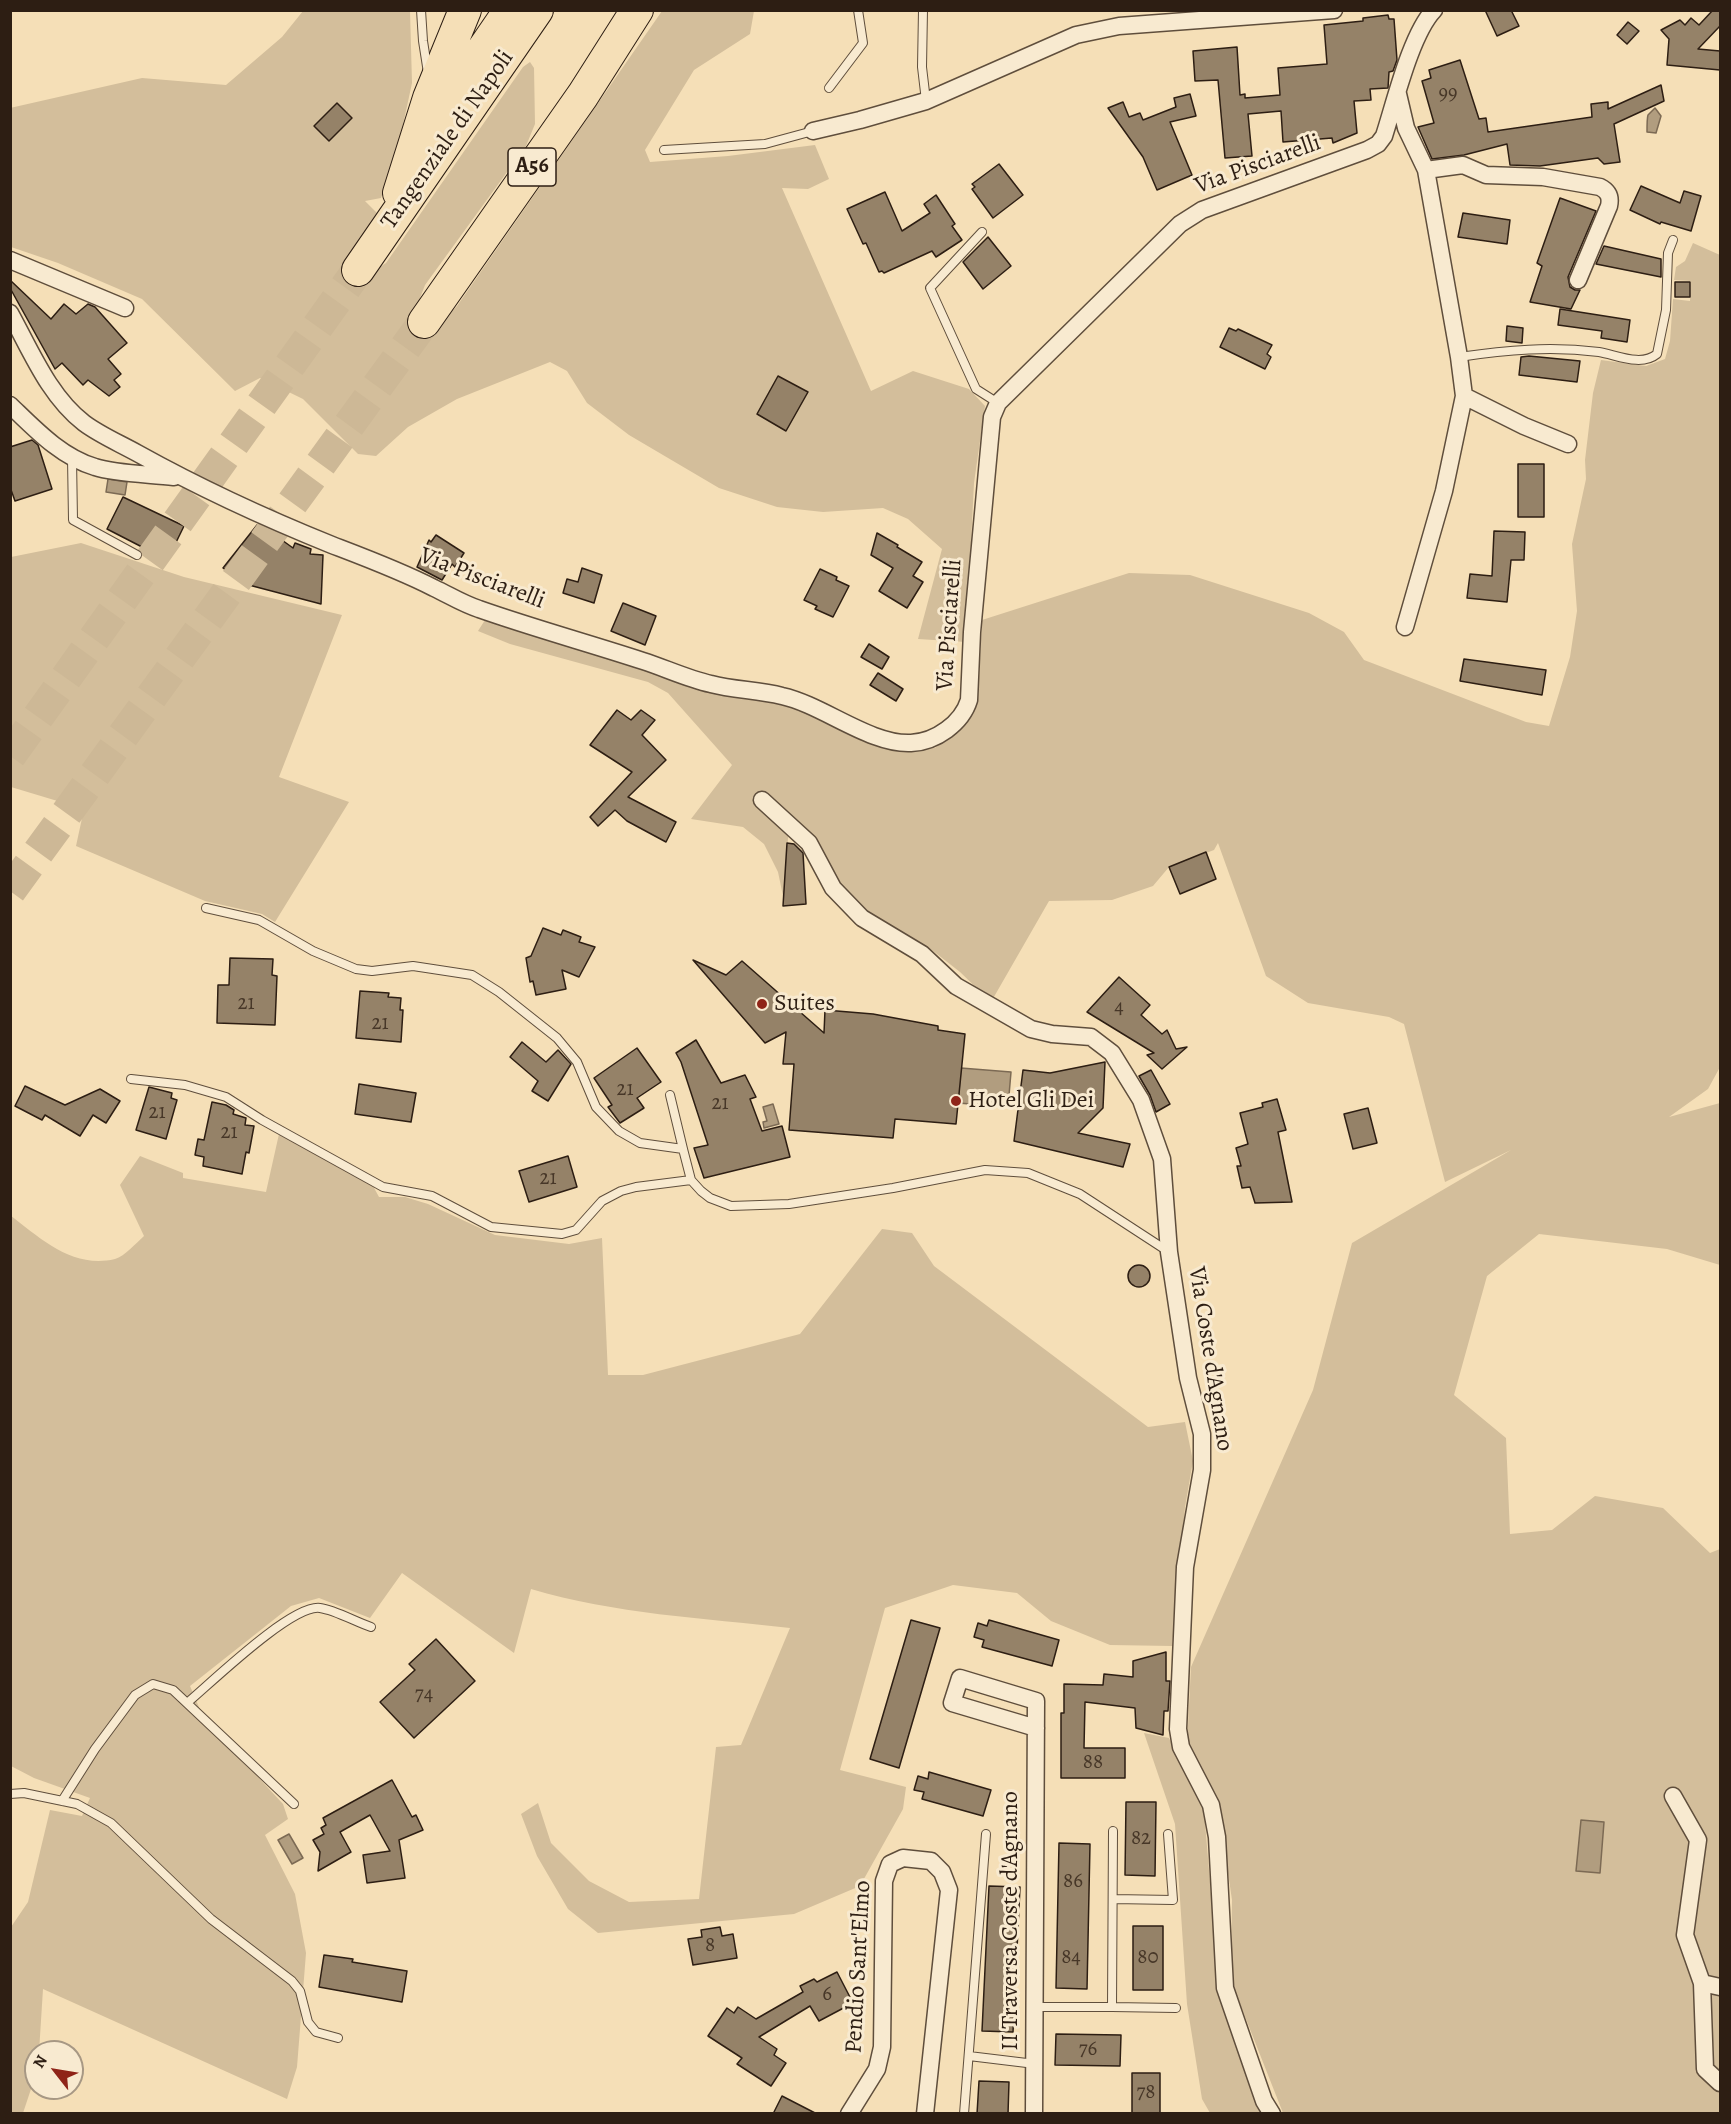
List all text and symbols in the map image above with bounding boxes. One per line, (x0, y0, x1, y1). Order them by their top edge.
street label: Tangenziale di Napoli (375, 45, 521, 235)
house number: 99 (1438, 81, 1458, 107)
street label: Via Pisciarelli (1191, 129, 1325, 201)
road number: A56 (508, 148, 556, 186)
street label: Via Pisciarelli (415, 542, 549, 616)
street label: Via Pisciarelli (931, 558, 969, 692)
place label: Suites (774, 990, 835, 1018)
house number: 21 (237, 991, 255, 1017)
house number: 4 (1114, 995, 1124, 1021)
marker: Suites (755, 997, 769, 1011)
house number: 21 (371, 1011, 389, 1037)
house number: 21 (616, 1077, 634, 1103)
place label: Hotel Gli Dei (968, 1087, 1094, 1115)
house number: 21 (711, 1091, 729, 1117)
marker: Hotel Gli Dei (949, 1094, 963, 1108)
house number: 21 (148, 1100, 166, 1126)
house number: 21 (220, 1120, 238, 1146)
house number: 21 (539, 1166, 557, 1192)
street label: Via Coste d'Agnano (1181, 1265, 1239, 1453)
house number: 74 (415, 1682, 433, 1708)
house number: 88 (1083, 1750, 1103, 1776)
street label: II Traversa Coste d'Agnano (997, 1791, 1025, 2051)
house number: 82 (1131, 1826, 1151, 1852)
house number: 86 (1063, 1869, 1083, 1895)
street label: Pendio Sant'Elmo (840, 1880, 878, 2054)
house number: 8 (705, 1933, 715, 1959)
house number: 84 (1061, 1945, 1081, 1971)
house number: 80 (1137, 1945, 1159, 1971)
house number: 6 (822, 1982, 832, 2008)
house number: 76 (1079, 2037, 1097, 2063)
north arrow (24, 2040, 84, 2100)
text: N (28, 2051, 53, 2072)
house number: 78 (1136, 2080, 1156, 2106)

